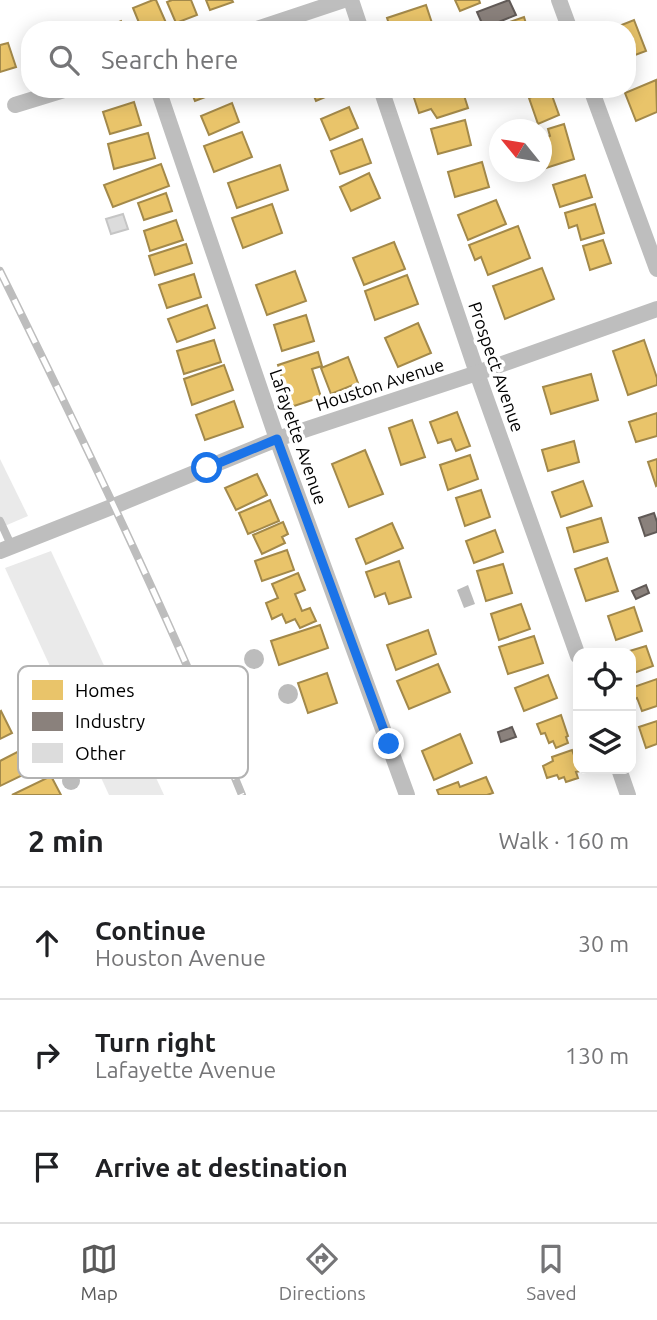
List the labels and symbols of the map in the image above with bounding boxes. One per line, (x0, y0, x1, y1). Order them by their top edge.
north arrow (489, 119, 552, 182)
street label: Prospect Avenue (465, 299, 529, 435)
street label: Houston Avenue (313, 354, 446, 414)
street label: Lafayette Avenue (266, 366, 332, 507)
route start (191, 452, 222, 483)
legend (18, 666, 248, 778)
text: Homes (75, 679, 135, 701)
text: Industry (75, 710, 145, 732)
route end (373, 728, 404, 759)
text: Other (75, 742, 126, 764)

